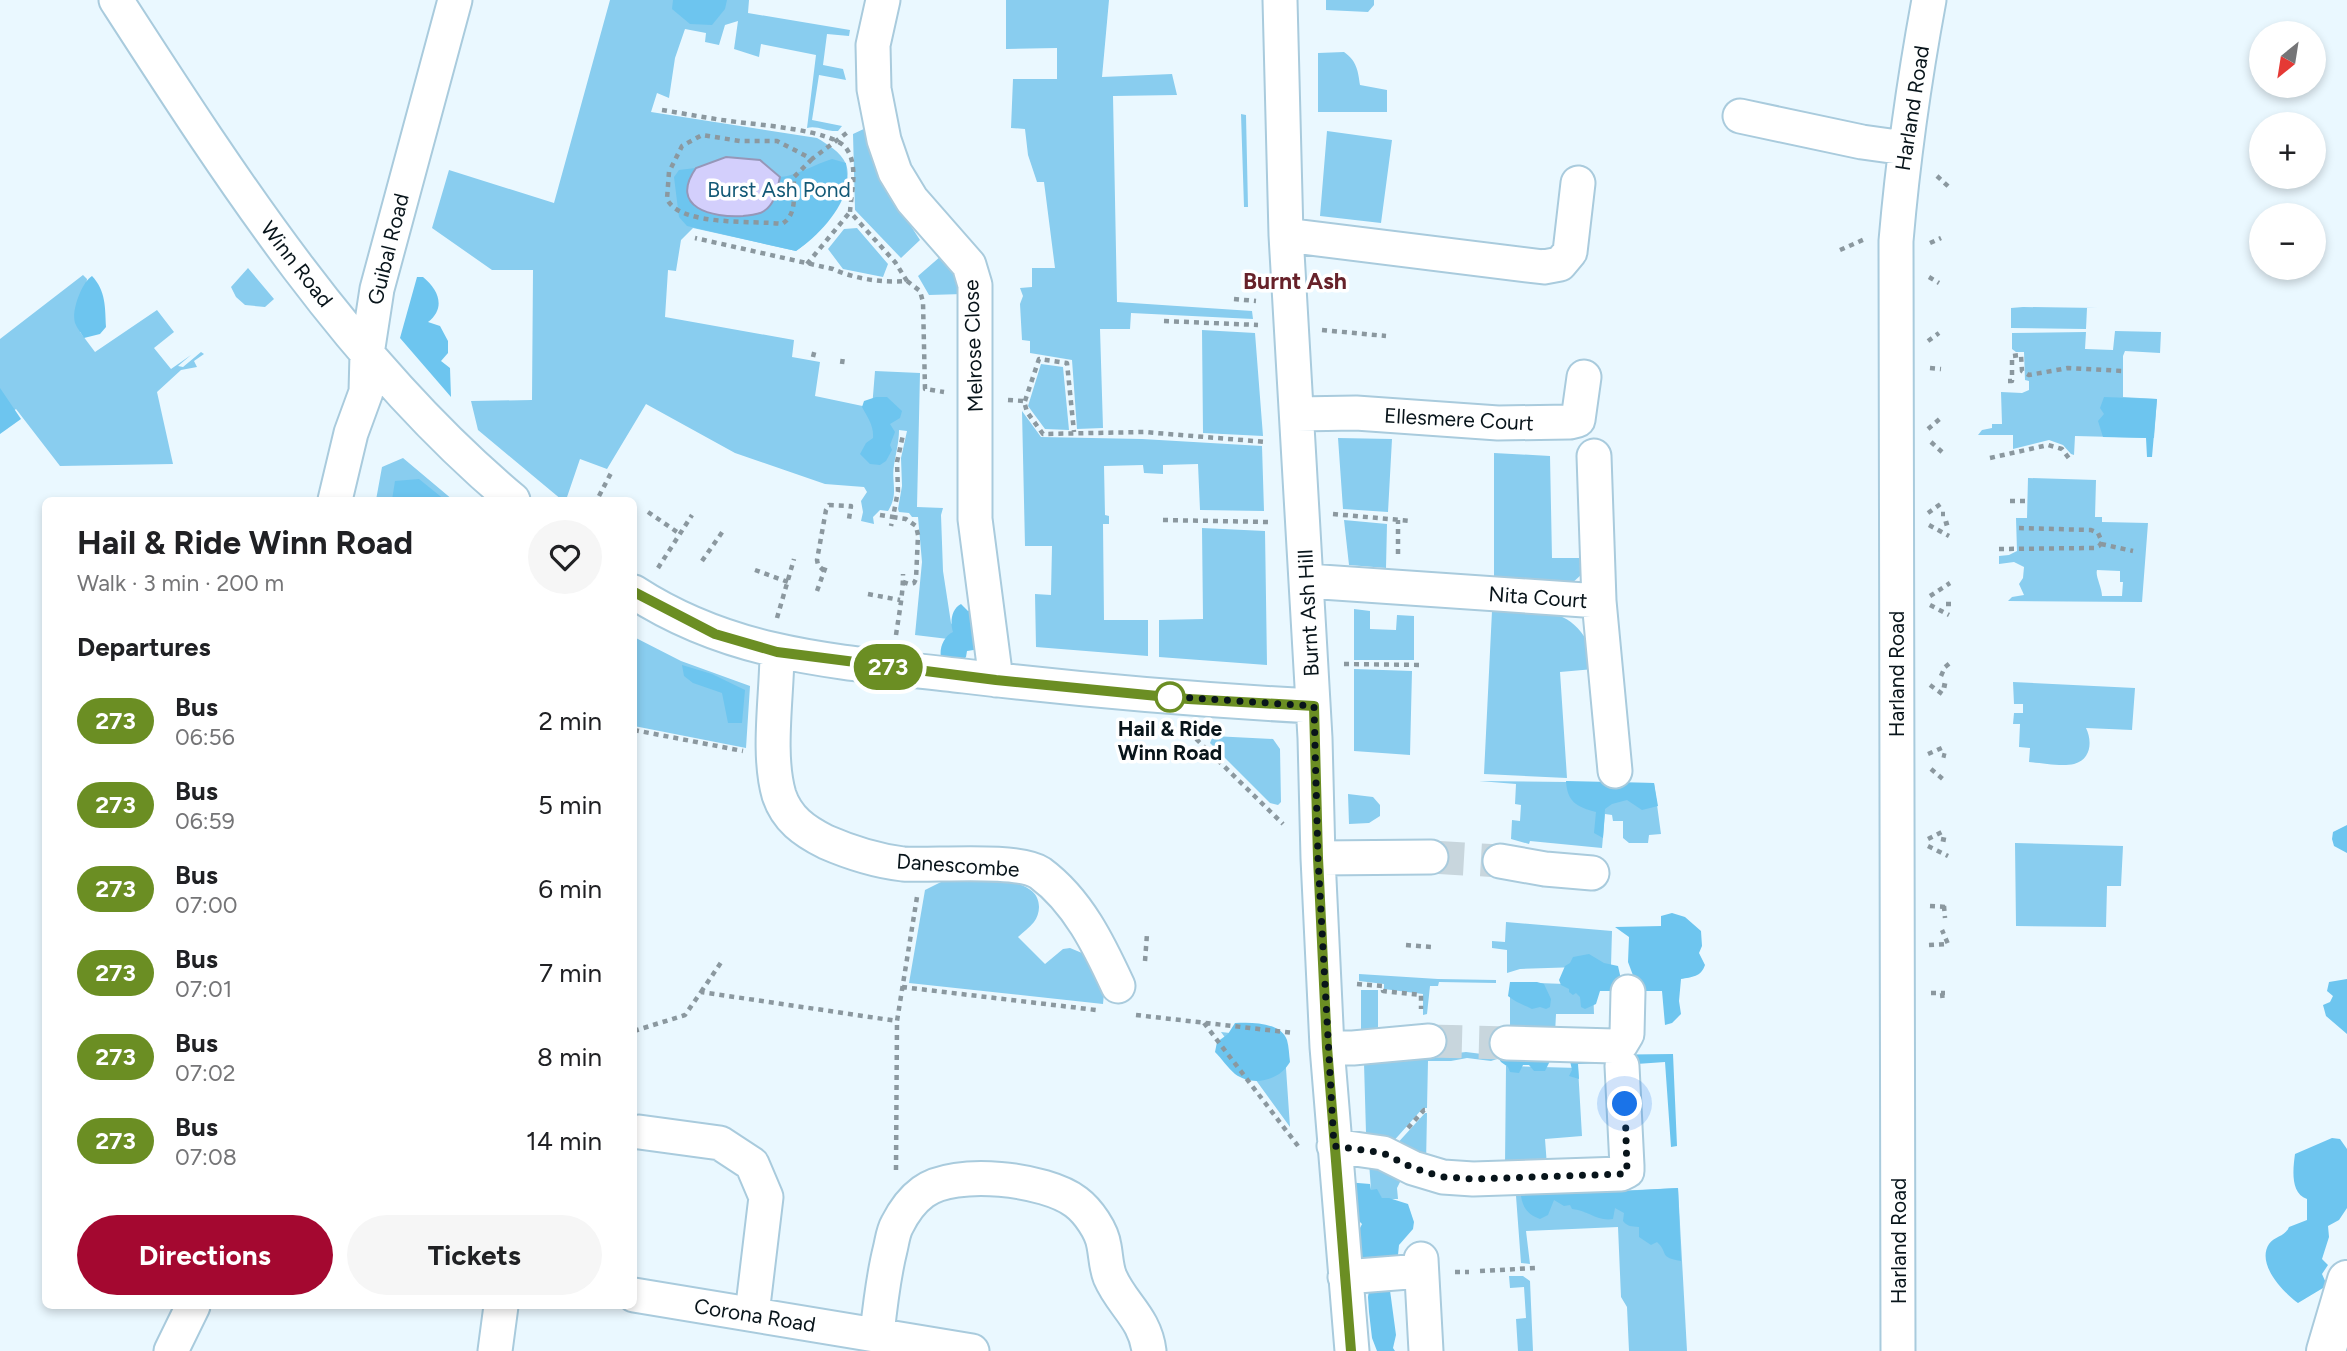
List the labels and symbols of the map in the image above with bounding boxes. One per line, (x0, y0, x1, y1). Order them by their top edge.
north arrow (2249, 21, 2326, 98)
street label: Harland Road (1890, 44, 1934, 172)
park label: Burst Ash Pond (707, 177, 851, 202)
street label: Guibal Road (362, 191, 414, 307)
street label: Winn Road (256, 216, 338, 312)
district label: Burnt Ash (1243, 267, 1347, 295)
street label: Melrose Close (958, 279, 988, 413)
street label: Ellesmere Court (1383, 403, 1535, 435)
street label: Burnt Ash Hill (1292, 549, 1324, 677)
street label: Nita Court (1488, 581, 1588, 613)
street label: Harland Road (1884, 611, 1909, 737)
line badge: 273 (848, 644, 928, 690)
marker: Hail & Ride Winn Road (1155, 682, 1185, 712)
place label: Hail & Ride Winn Road (1118, 716, 1223, 765)
street label: Danescombe (896, 848, 1020, 882)
your location (1607, 1086, 1642, 1121)
street label: Harland Road (1886, 1178, 1911, 1304)
street label: Corona Road (693, 1293, 817, 1337)

